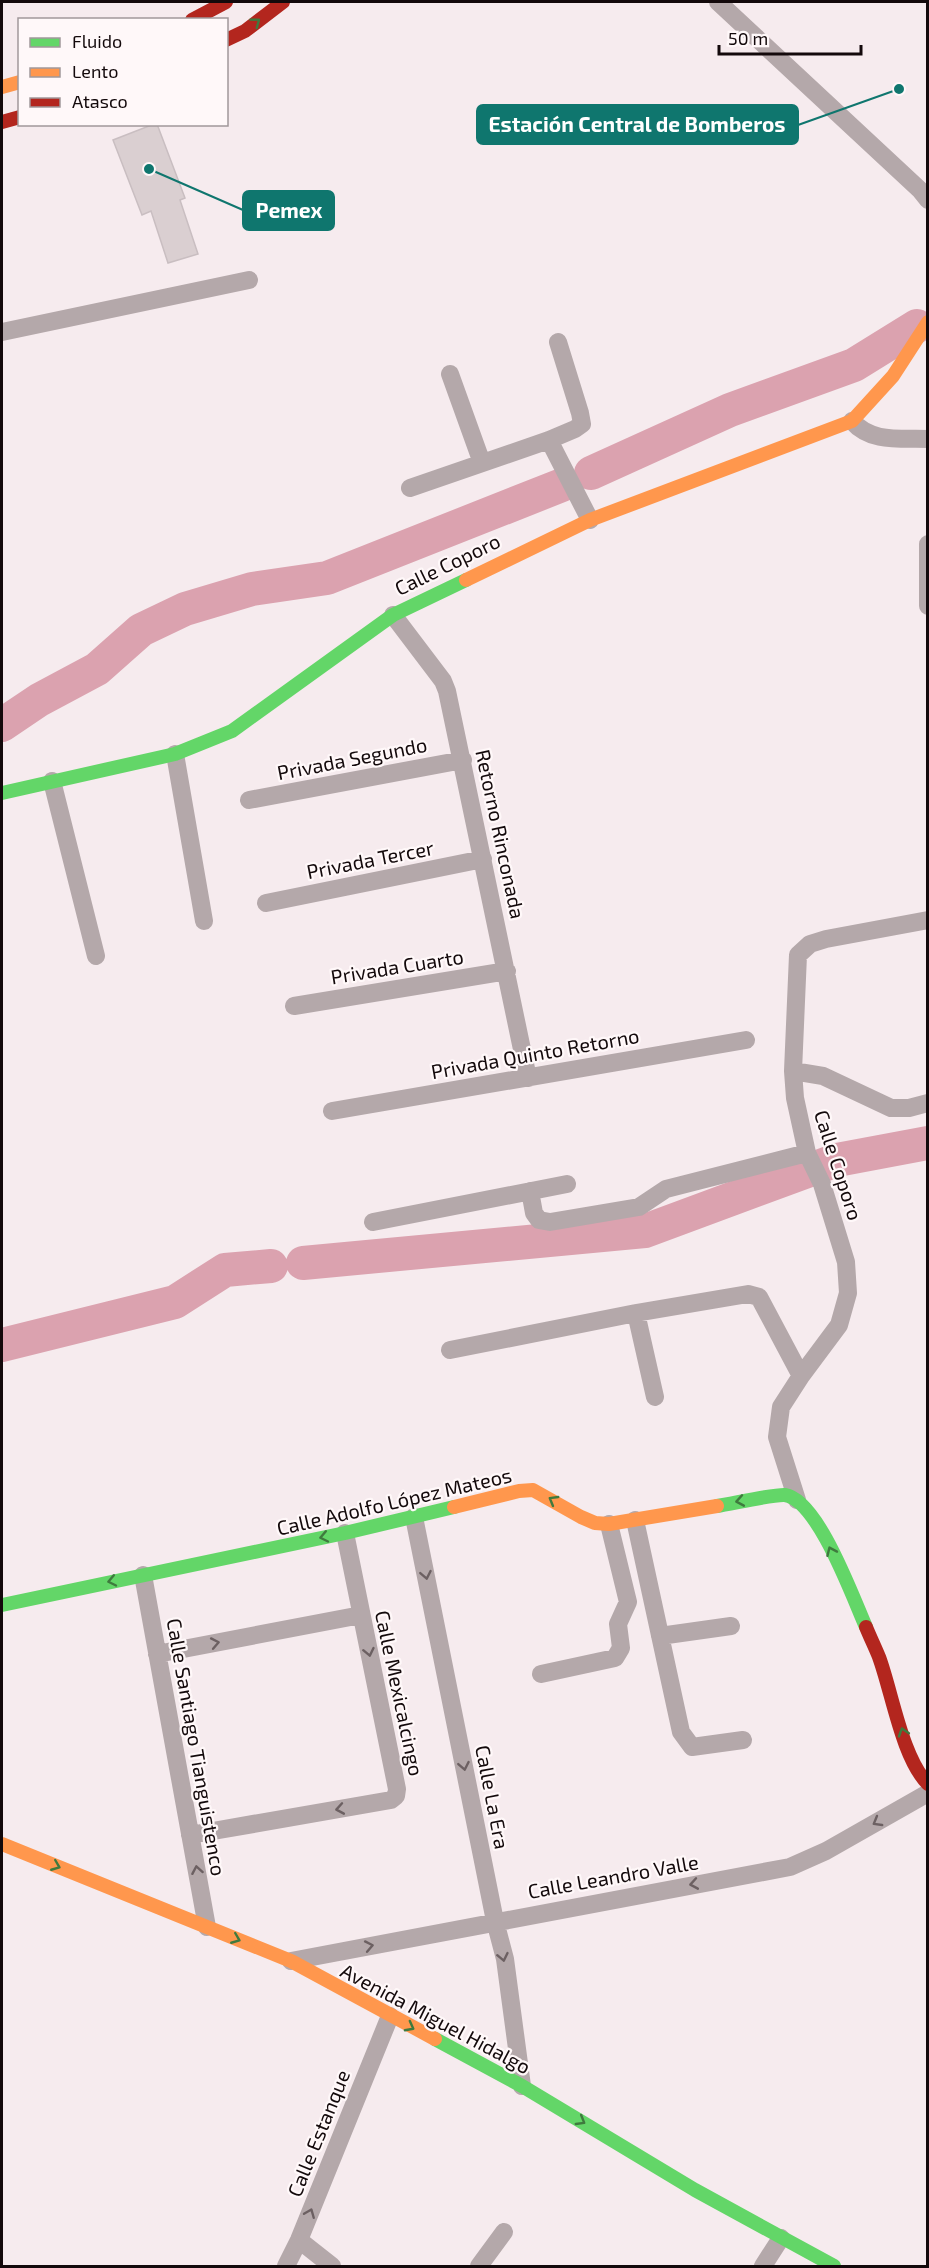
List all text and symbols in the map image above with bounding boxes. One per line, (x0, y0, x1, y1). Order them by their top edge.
legend (18, 18, 228, 126)
scale bar (719, 18, 862, 56)
one-way arrow (249, 19, 260, 30)
text: 50 m (728, 27, 768, 49)
text: Fluido (72, 30, 122, 52)
text: Lento (72, 60, 118, 82)
text: Atasco (72, 90, 128, 112)
callout: Estación Central de Bomberos (477, 105, 798, 144)
text: Estación Central de Bomberos (488, 111, 786, 136)
callout: Pemex (243, 191, 334, 230)
text: Pemex (256, 197, 323, 222)
street label: Calle Coporo (390, 528, 504, 600)
street label: Privada Segundo (275, 732, 429, 784)
street label: Retorno Rinconada (471, 747, 531, 921)
street label: Privada Tercer (304, 835, 436, 883)
street label: Privada Cuarto (329, 944, 465, 988)
street label: Privada Quinto Retorno (429, 1023, 641, 1083)
street label: Calle Coporo (810, 1107, 868, 1223)
street label: Calle Adolfo López Mateos (274, 1462, 514, 1540)
one-way arrow (736, 1494, 746, 1507)
one-way arrow (549, 1496, 559, 1508)
one-way arrow (319, 1530, 329, 1543)
one-way arrow (826, 1546, 838, 1557)
one-way arrow (419, 1569, 432, 1579)
one-way arrow (108, 1574, 118, 1587)
street label: Calle Mexicalcingo (371, 1608, 429, 1778)
street label: Calle Santiago Tianguistenco (163, 1616, 231, 1878)
one-way arrow (209, 1637, 219, 1650)
one-way arrow (361, 1647, 374, 1657)
one-way arrow (898, 1727, 910, 1738)
street label: Calle La Era (471, 1743, 515, 1851)
one-way arrow (457, 1761, 470, 1771)
one-way arrow (335, 1802, 345, 1815)
one-way arrow (873, 1815, 883, 1826)
street label: Calle Leandro Valle (526, 1849, 700, 1903)
one-way arrow (49, 1859, 60, 1871)
one-way arrow (191, 1865, 204, 1875)
one-way arrow (690, 1877, 700, 1890)
one-way arrow (230, 1932, 241, 1944)
one-way arrow (363, 1940, 373, 1953)
one-way arrow (496, 1951, 509, 1961)
street label: Avenida Miguel Hidalgo (337, 1958, 535, 2078)
one-way arrow (404, 2020, 414, 2031)
street label: Calle Estanque (282, 2066, 354, 2200)
one-way arrow (575, 2114, 585, 2126)
one-way arrow (303, 2208, 315, 2219)

